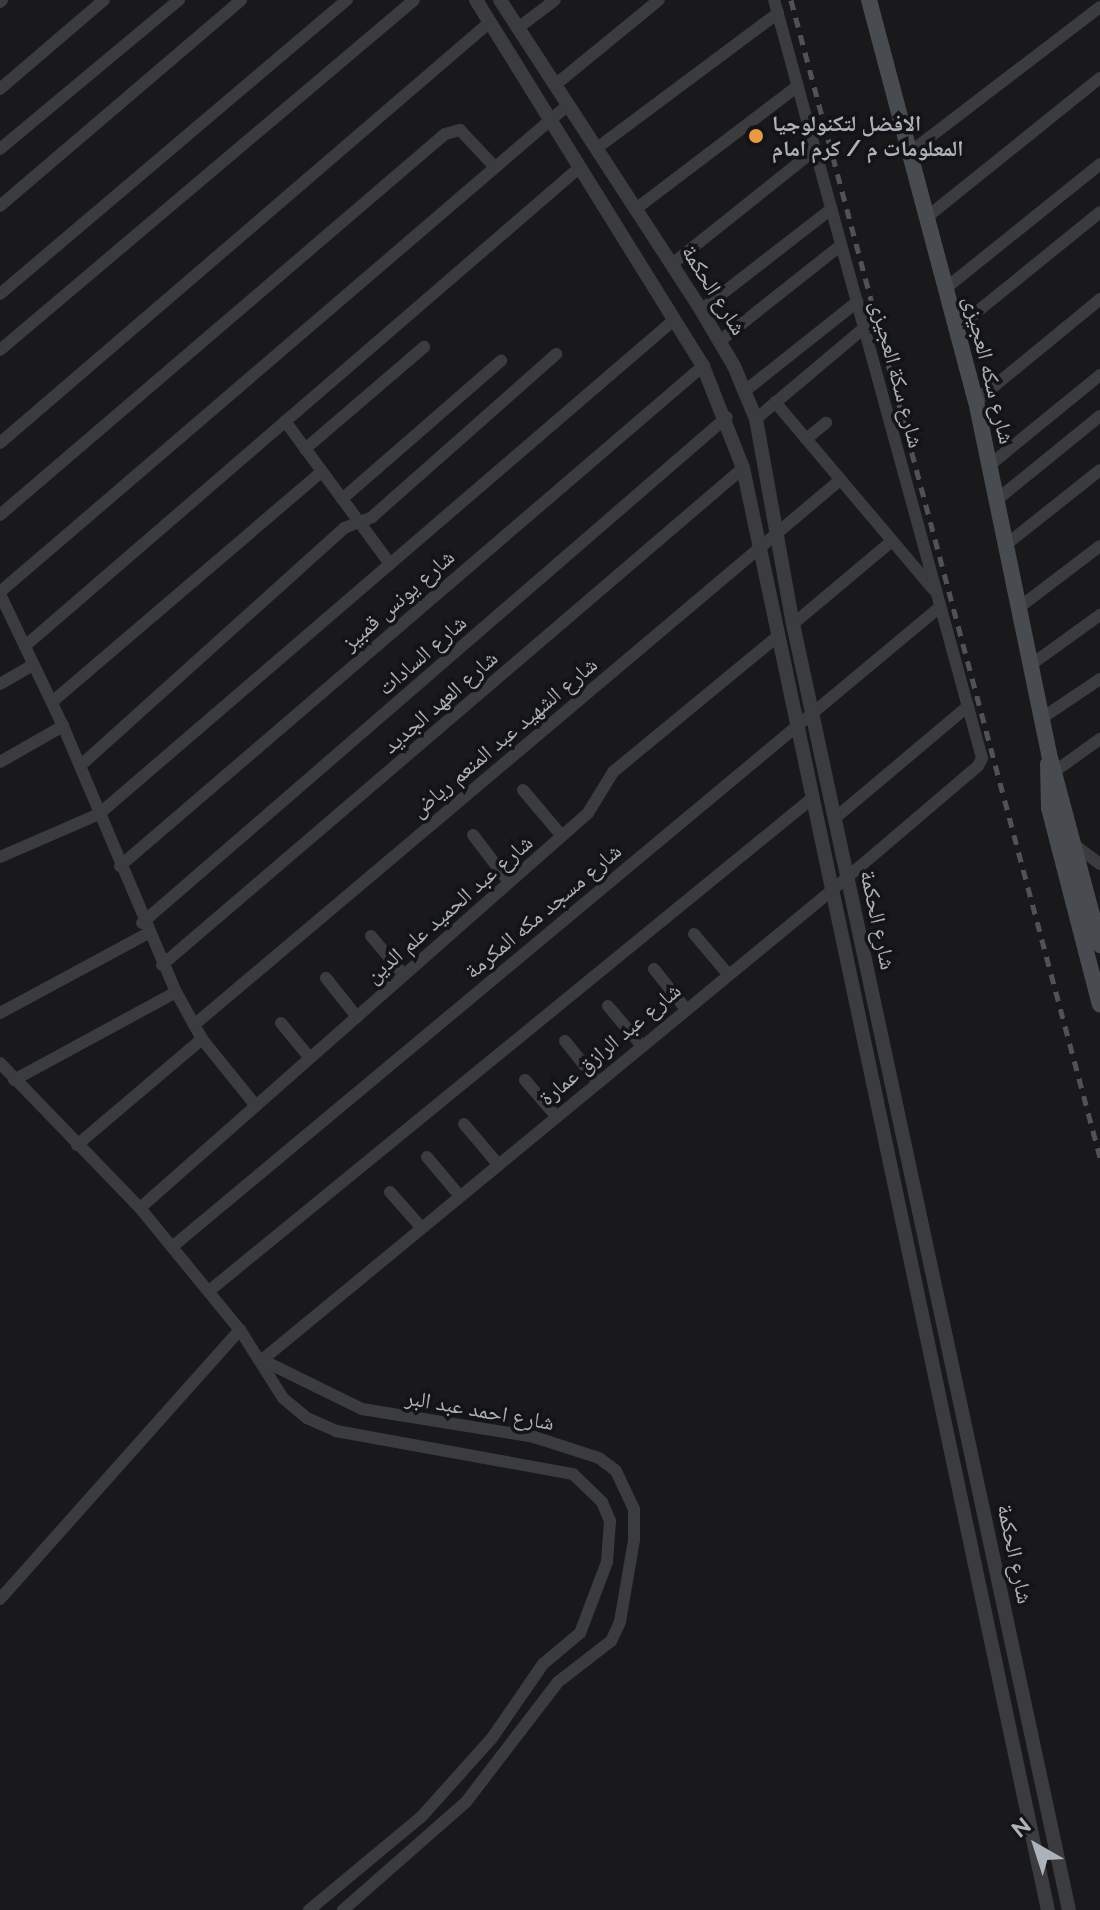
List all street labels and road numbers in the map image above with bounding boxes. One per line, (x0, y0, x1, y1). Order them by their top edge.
street label: شارع الحكمة (676, 240, 752, 340)
street label: شارع سكه العجيزى (958, 293, 1020, 447)
street label: شارع سكة العجيزى (865, 297, 929, 451)
street label: شارع يونس قمبيز (336, 544, 460, 656)
street label: شارع السادات (372, 609, 472, 701)
street label: شارع العهد الجديد (377, 645, 503, 759)
street label: شارع الشهيد عبد المنعم رياض (405, 651, 603, 823)
street label: شارع عبد الحميد علم الدين (360, 829, 538, 989)
street label: شارع مسجد مكه المكرمة (459, 838, 627, 984)
street label: شارع الحكمة (855, 868, 901, 972)
street label: شارع عبد الرازق عمارة (534, 977, 686, 1111)
street label: شارع احمد عبد البر (404, 1384, 556, 1436)
street label: شارع الحكمة (992, 1502, 1038, 1606)

